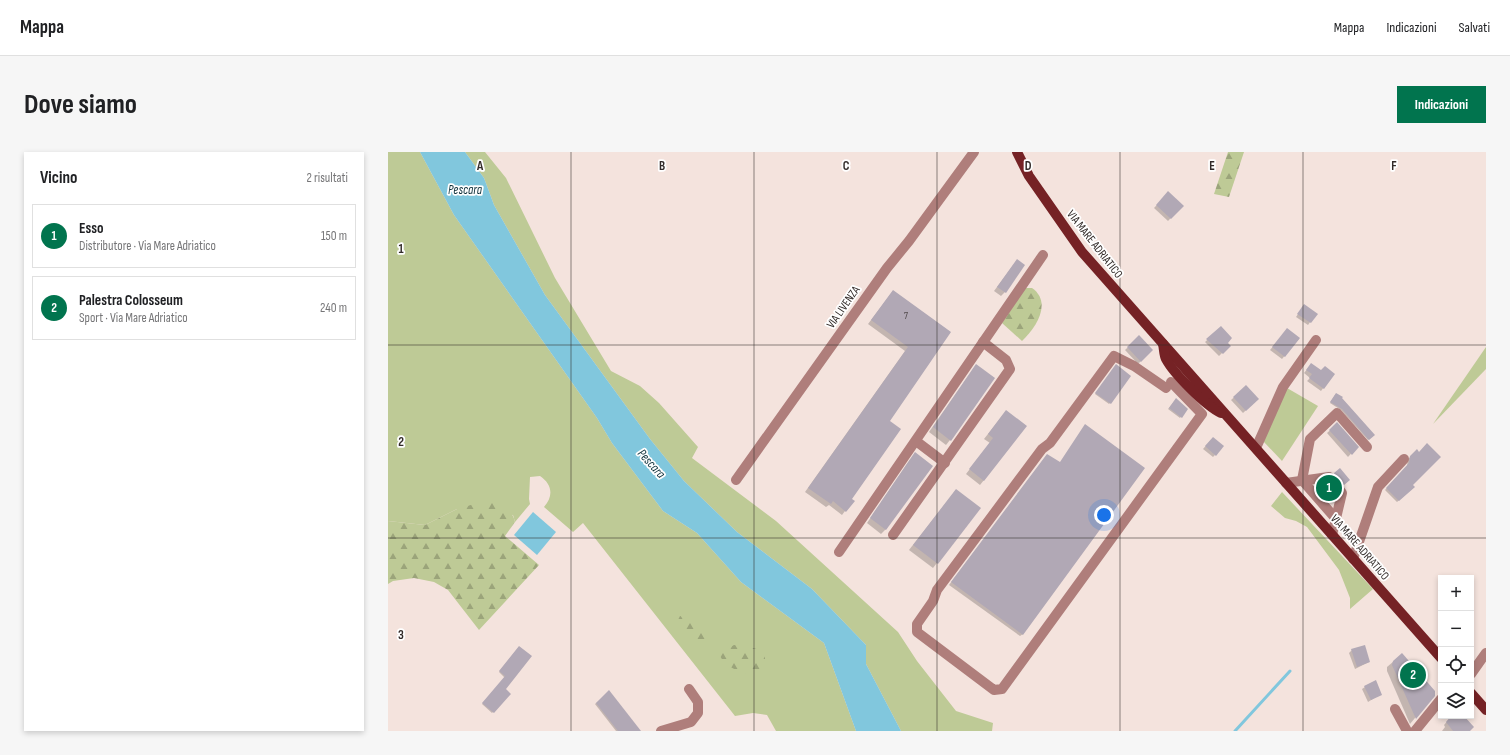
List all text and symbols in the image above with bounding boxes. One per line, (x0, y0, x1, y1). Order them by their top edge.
text: Mappa (20, 16, 64, 39)
text: Mappa (1334, 19, 1364, 36)
text: Indicazioni (1386, 19, 1437, 36)
text: Salvati (1459, 19, 1490, 36)
button: Indicazioni (1397, 86, 1486, 123)
text: Dove siamo (24, 88, 137, 121)
text: A (476, 158, 484, 174)
text: B (659, 158, 665, 174)
text: C (843, 158, 850, 174)
text: D (1025, 158, 1032, 174)
text: E (1209, 158, 1215, 174)
text: F (1391, 158, 1397, 174)
text: Vicino (40, 168, 77, 188)
text: 2 risultati (307, 170, 348, 186)
water label: Pescara (448, 182, 483, 198)
street label: VIA MARE ADRIATICO (1063, 207, 1126, 281)
text: Esso (79, 219, 103, 238)
text: 1 (51, 228, 57, 244)
text: 150 m (321, 228, 347, 244)
text: Distributore · Via Mare Adriatico (79, 238, 216, 254)
text: 1 (398, 241, 404, 257)
street label: VIA LIVENZA (823, 282, 864, 331)
text: Palestra Colosseum (79, 291, 183, 310)
text: 2 (51, 300, 57, 316)
text: 240 m (320, 300, 347, 316)
text: Sport · Via Mare Adriatico (79, 310, 188, 326)
house number: 7 (904, 310, 908, 322)
text: 2 (398, 434, 404, 450)
water label: Pescara (634, 446, 669, 482)
pin: 1 (1316, 473, 1342, 503)
your location (1094, 505, 1114, 525)
street label: VIA MARE ADRIATICO (1327, 511, 1392, 583)
map controls (1438, 575, 1474, 719)
button: + (1438, 575, 1474, 611)
button: − (1438, 611, 1474, 647)
text: 3 (398, 627, 404, 643)
button: locate (1438, 647, 1474, 683)
pin: 2 (1400, 660, 1426, 690)
button: layers (1438, 683, 1474, 719)

